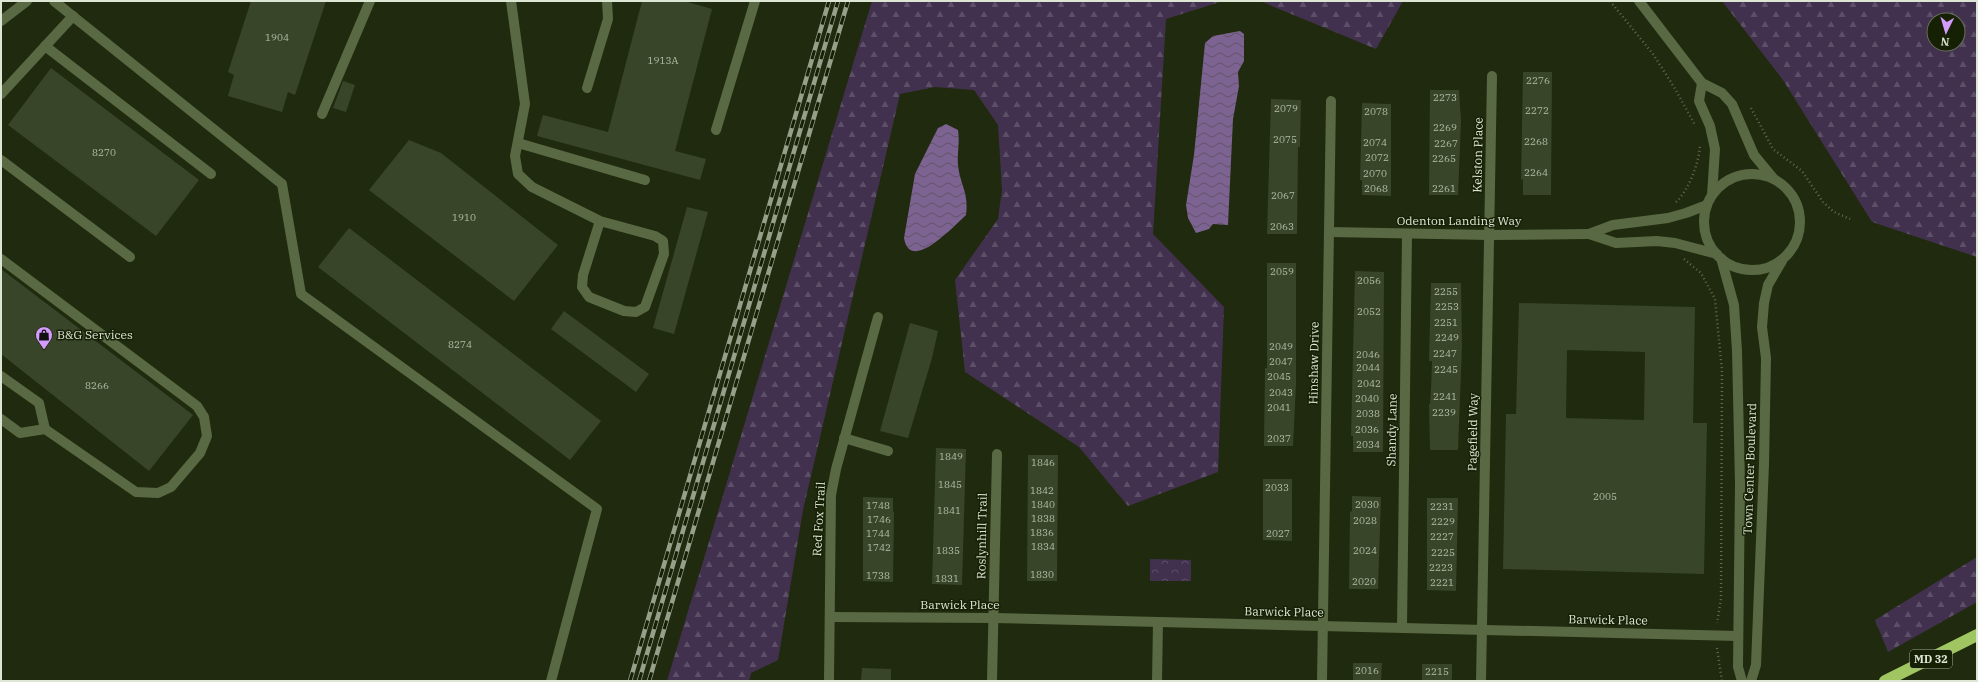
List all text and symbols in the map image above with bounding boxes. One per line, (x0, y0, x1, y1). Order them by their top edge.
north arrow (1926, 12, 1966, 52)
house number: 1904 (265, 31, 289, 44)
text: N (1940, 35, 1950, 49)
house number: 1913A (648, 54, 679, 67)
house number: 2276 (1526, 74, 1550, 87)
house number: 2273 (1433, 91, 1457, 104)
house number: 2079 (1274, 102, 1298, 115)
house number: 2272 (1525, 104, 1549, 117)
house number: 2078 (1364, 105, 1388, 118)
street label: Kelston Place (1469, 117, 1486, 193)
house number: 2269 (1433, 121, 1457, 134)
house number: 2075 (1273, 133, 1297, 146)
house number: 2268 (1524, 135, 1548, 148)
house number: 2074 (1363, 136, 1387, 149)
house number: 2267 (1434, 137, 1458, 150)
house number: 8270 (92, 146, 116, 159)
house number: 2072 (1365, 151, 1389, 164)
house number: 2265 (1432, 152, 1456, 165)
house number: 2264 (1524, 166, 1548, 179)
house number: 2070 (1363, 167, 1387, 180)
house number: 2068 (1364, 182, 1388, 195)
house number: 2261 (1432, 182, 1456, 195)
house number: 2067 (1271, 189, 1295, 202)
house number: 1910 (452, 211, 476, 224)
street label: Odenton Landing Way (1397, 213, 1522, 228)
house number: 2063 (1270, 220, 1294, 233)
house number: 2059 (1270, 265, 1294, 278)
house number: 2056 (1357, 274, 1381, 287)
house number: 2255 (1434, 285, 1458, 298)
house number: 2253 (1435, 300, 1459, 313)
house number: 2052 (1357, 305, 1381, 318)
house number: 2251 (1434, 316, 1458, 329)
street label: Hinshaw Drive (1305, 321, 1322, 405)
shop icon: B&G Services (34, 325, 54, 350)
place label: B&G Services (57, 327, 133, 342)
house number: 2249 (1435, 331, 1459, 344)
house number: 8274 (448, 338, 472, 351)
house number: 2049 (1269, 340, 1293, 353)
house number: 2247 (1433, 347, 1457, 360)
house number: 2046 (1356, 348, 1380, 361)
house number: 2047 (1269, 355, 1293, 368)
house number: 2044 (1356, 361, 1380, 374)
house number: 2245 (1434, 363, 1458, 376)
house number: 2045 (1267, 370, 1291, 383)
house number: 2042 (1357, 377, 1381, 390)
house number: 8266 (85, 379, 109, 392)
house number: 2043 (1269, 386, 1293, 399)
house number: 2241 (1433, 390, 1457, 403)
house number: 2040 (1355, 392, 1379, 405)
street label: Pagefield Way (1464, 392, 1481, 471)
street label: Shandy Lane (1383, 393, 1400, 467)
house number: 2041 (1267, 401, 1291, 414)
street label: Town Center Boulevard (1740, 403, 1759, 535)
house number: 2239 (1432, 406, 1456, 419)
house number: 2038 (1356, 407, 1380, 420)
house number: 2036 (1355, 423, 1379, 436)
house number: 2037 (1267, 432, 1291, 445)
house number: 2034 (1356, 438, 1380, 451)
house number: 1849 (939, 450, 963, 463)
house number: 1846 (1031, 456, 1055, 469)
house number: 1845 (938, 478, 962, 491)
street label: Red Fox Trail (809, 481, 828, 557)
house number: 2033 (1265, 481, 1289, 494)
house number: 1842 (1030, 484, 1054, 497)
house number: 2005 (1593, 490, 1617, 503)
street label: Roslynhill Trail (973, 492, 990, 579)
house number: 1840 (1031, 498, 1055, 511)
house number: 2030 (1355, 498, 1379, 511)
house number: 1748 (866, 499, 890, 512)
house number: 2231 (1430, 500, 1454, 513)
house number: 1841 (937, 504, 961, 517)
house number: 1838 (1031, 512, 1055, 525)
house number: 1746 (867, 513, 891, 526)
house number: 2028 (1353, 514, 1377, 527)
house number: 2229 (1431, 515, 1455, 528)
house number: 1836 (1030, 526, 1054, 539)
house number: 1744 (866, 527, 890, 540)
house number: 2027 (1266, 527, 1290, 540)
house number: 2227 (1430, 530, 1454, 543)
house number: 1834 (1031, 540, 1055, 553)
house number: 1742 (867, 541, 891, 554)
house number: 1835 (936, 544, 960, 557)
house number: 2024 (1353, 544, 1377, 557)
house number: 2225 (1431, 546, 1455, 559)
house number: 2223 (1429, 561, 1453, 574)
house number: 1830 (1030, 568, 1054, 581)
house number: 1738 (866, 569, 890, 582)
house number: 1831 (935, 572, 959, 585)
house number: 2020 (1352, 575, 1376, 588)
house number: 2221 (1430, 576, 1454, 589)
street label: Barwick Place (920, 597, 1000, 612)
street label: Barwick Place (1244, 603, 1324, 620)
street label: Barwick Place (1568, 611, 1648, 628)
road number: MD 32 (1910, 650, 1952, 668)
house number: 2016 (1355, 664, 1379, 677)
house number: 2215 (1425, 665, 1449, 678)

